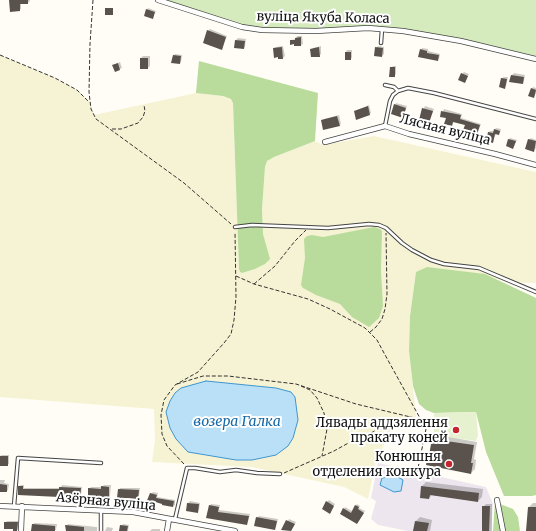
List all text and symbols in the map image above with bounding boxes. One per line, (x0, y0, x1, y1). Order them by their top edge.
street label: вуліца Якуба Коласа (256, 9, 390, 27)
street label: Лясная вуліца (398, 111, 492, 149)
water label: возера Галка (193, 414, 281, 430)
place label: Лявады аддзялення пракату коней (316, 415, 448, 446)
marker: Лявады аддзялення пракату коней (451, 425, 461, 435)
place label: Конюшня отделения конкура (313, 449, 441, 480)
marker: Конюшня отделения конкура (444, 459, 454, 469)
street label: Азёрная вуліца (56, 490, 156, 514)

